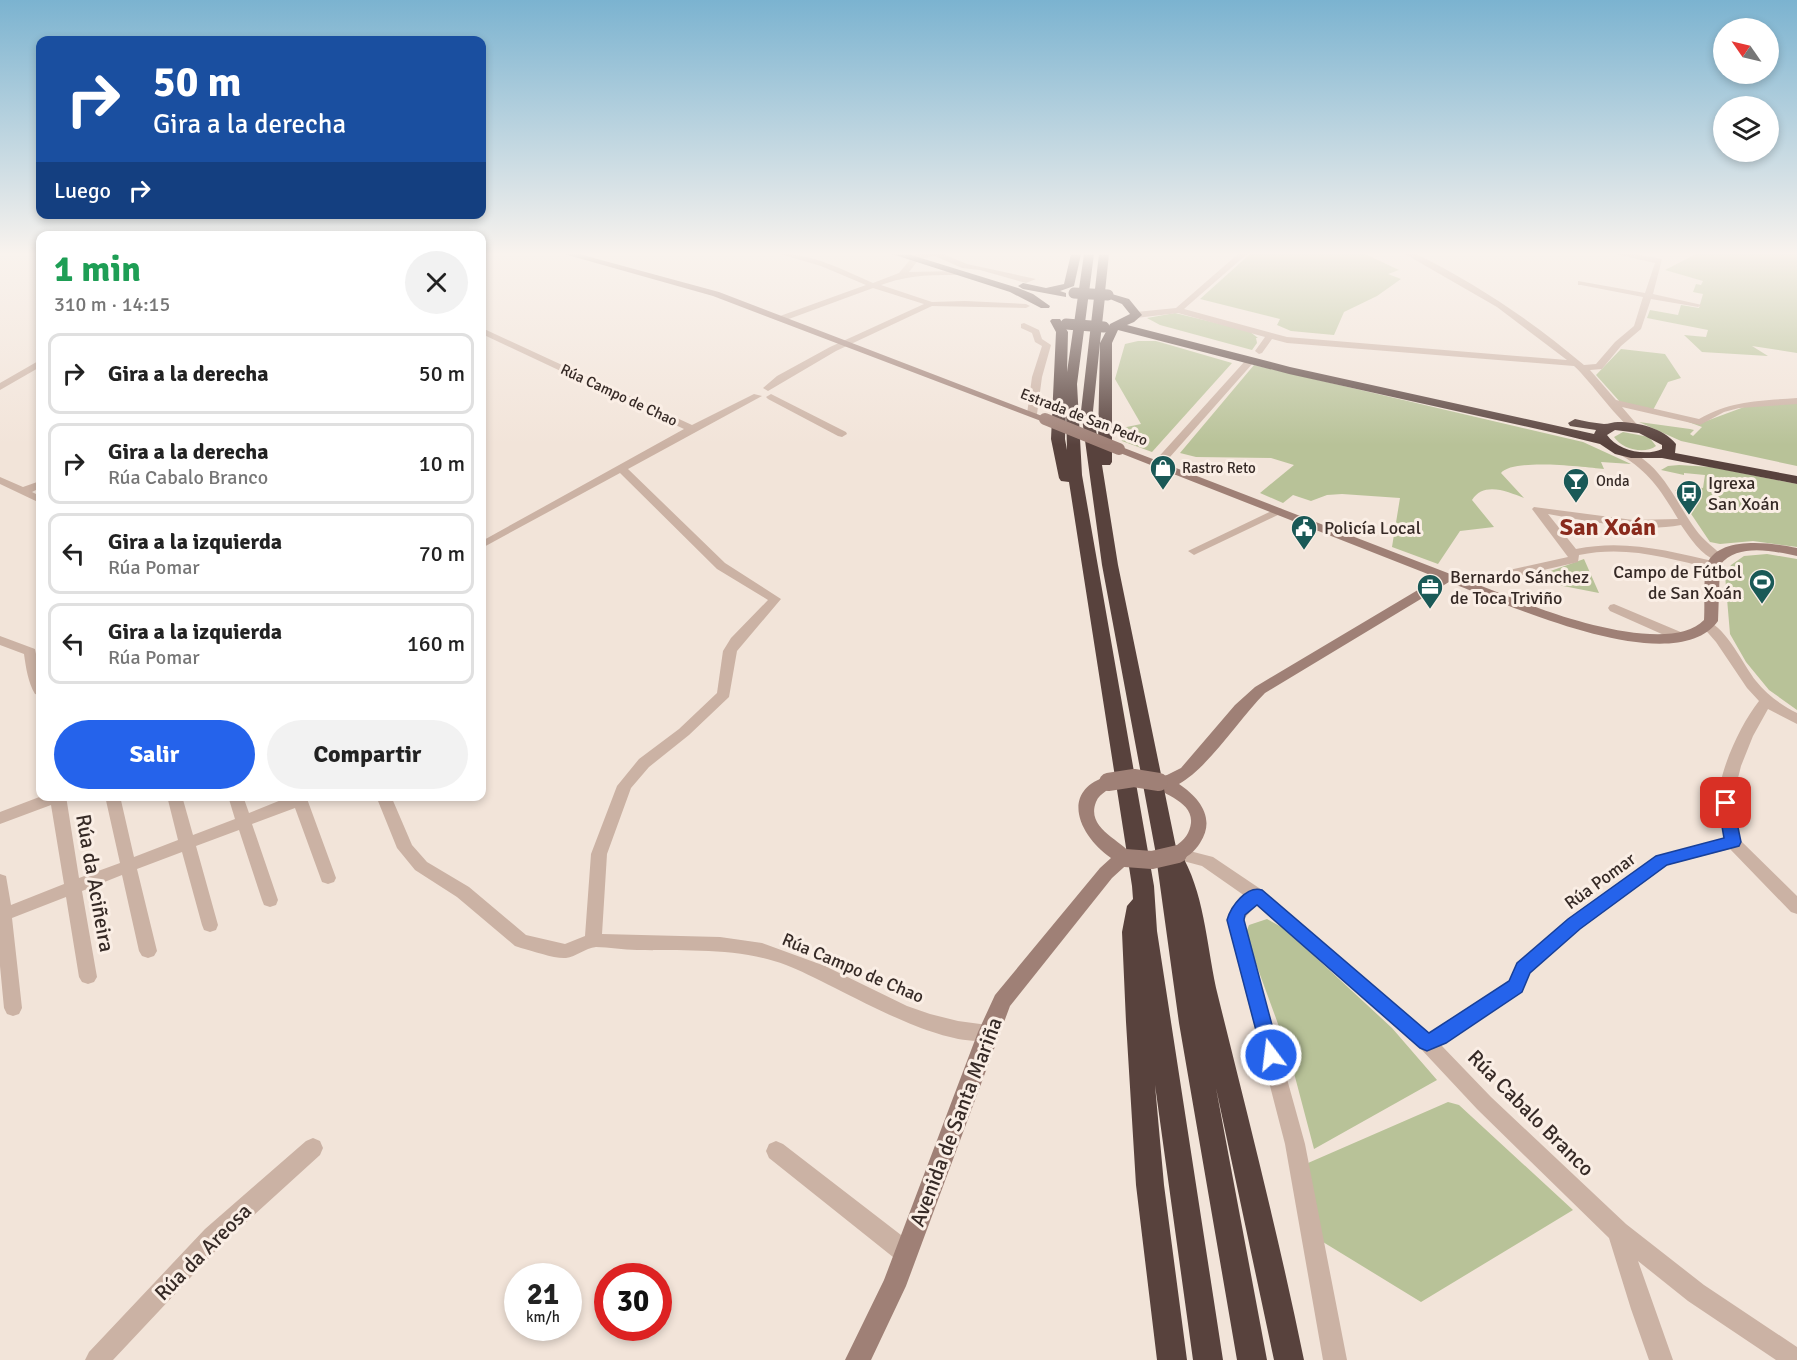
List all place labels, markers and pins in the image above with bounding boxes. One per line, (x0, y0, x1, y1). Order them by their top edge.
shop icon: Rastro Reto (1148, 453, 1178, 491)
place label: Rastro Reto (1182, 459, 1256, 477)
bar icon: Onda (1561, 466, 1591, 504)
place label: Onda (1596, 472, 1630, 490)
place label: Igrexa San Xoán (1708, 472, 1779, 515)
bus stop icon: Igrexa San Xoán (1674, 478, 1704, 516)
public building icon: Policía Local (1289, 513, 1319, 551)
place label: Policía Local (1324, 517, 1421, 539)
place label: Campo de Fútbol de San Xoán (1613, 561, 1742, 604)
place label: Bernardo Sánchez de Toca Triviño (1450, 566, 1589, 609)
sports icon: Campo de Fútbol de San Xoán (1747, 567, 1777, 605)
office icon: Bernardo Sánchez de Toca Triviño (1415, 572, 1445, 610)
pin (1700, 777, 1751, 828)

